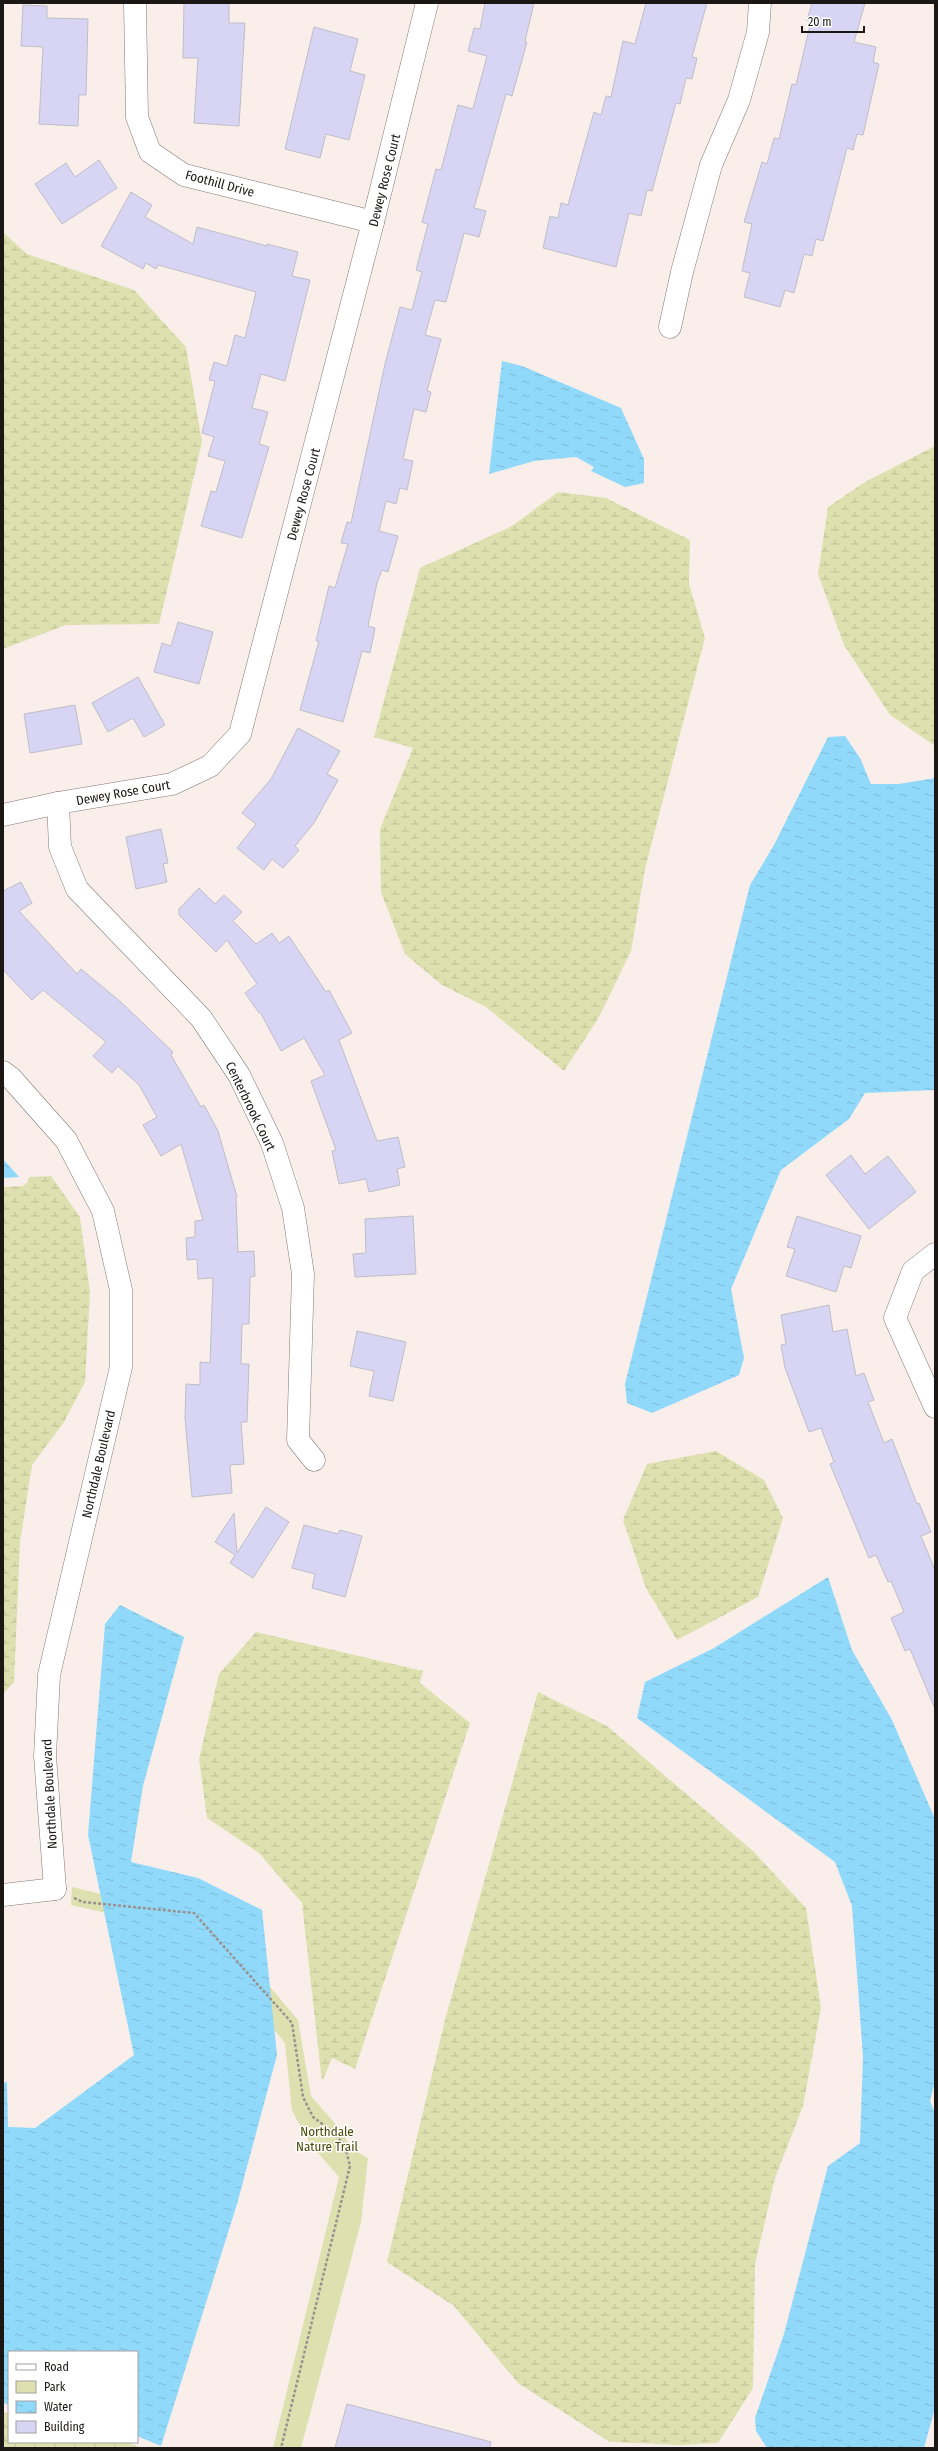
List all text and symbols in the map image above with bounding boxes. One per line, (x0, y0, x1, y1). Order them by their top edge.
scale bar (802, 8, 864, 34)
text: 20 m (808, 15, 832, 29)
street label: Dewey Rose Court (366, 131, 403, 228)
street label: Foothill Drive (184, 167, 256, 200)
street label: Dewey Rose Court (284, 445, 323, 542)
street label: Dewey Rose Court (75, 777, 172, 808)
street label: Centerbrook Court (222, 1059, 279, 1154)
street label: Northdale Boulevard (79, 1409, 118, 1519)
street label: Northdale Boulevard (39, 1739, 60, 1849)
park label: Northdale Nature Trail (296, 2124, 358, 2154)
legend (8, 2351, 138, 2443)
text: Road (44, 2360, 69, 2374)
text: Park (44, 2380, 66, 2394)
text: Water (44, 2400, 73, 2414)
text: Building (44, 2420, 85, 2434)

